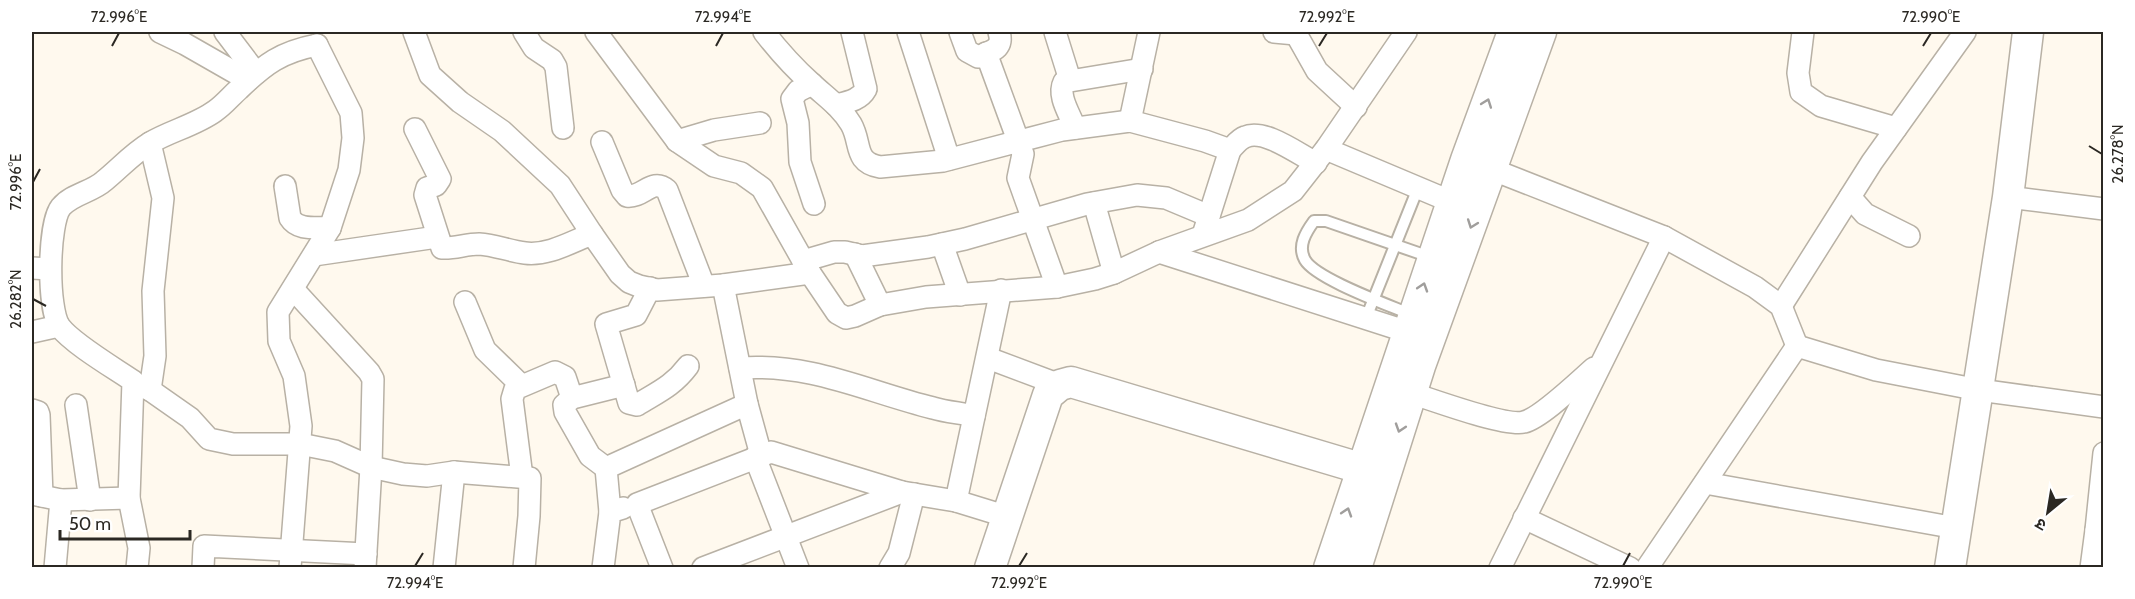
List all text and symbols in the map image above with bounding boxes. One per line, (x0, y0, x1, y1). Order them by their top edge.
text: 72.996°E (91, 8, 147, 26)
text: 72.994°E (695, 8, 751, 26)
text: 72.992°E (1299, 8, 1355, 26)
text: 72.990°E (1902, 8, 1960, 26)
one-way arrow (1479, 98, 1492, 109)
text: 26.278°N (2109, 125, 2127, 183)
text: 72.996°E (7, 154, 25, 210)
one-way arrow (1466, 219, 1479, 229)
text: 26.282°N (7, 269, 25, 329)
one-way arrow (1416, 282, 1428, 293)
one-way arrow (1395, 422, 1407, 433)
north arrow (2018, 482, 2078, 542)
scale bar (60, 503, 190, 541)
one-way arrow (1340, 507, 1352, 518)
text: 50 m (69, 513, 111, 535)
text: उ (2031, 514, 2050, 535)
text: 72.994°E (387, 574, 443, 592)
text: 72.992°E (991, 574, 1047, 592)
text: 72.990°E (1594, 574, 1652, 592)

